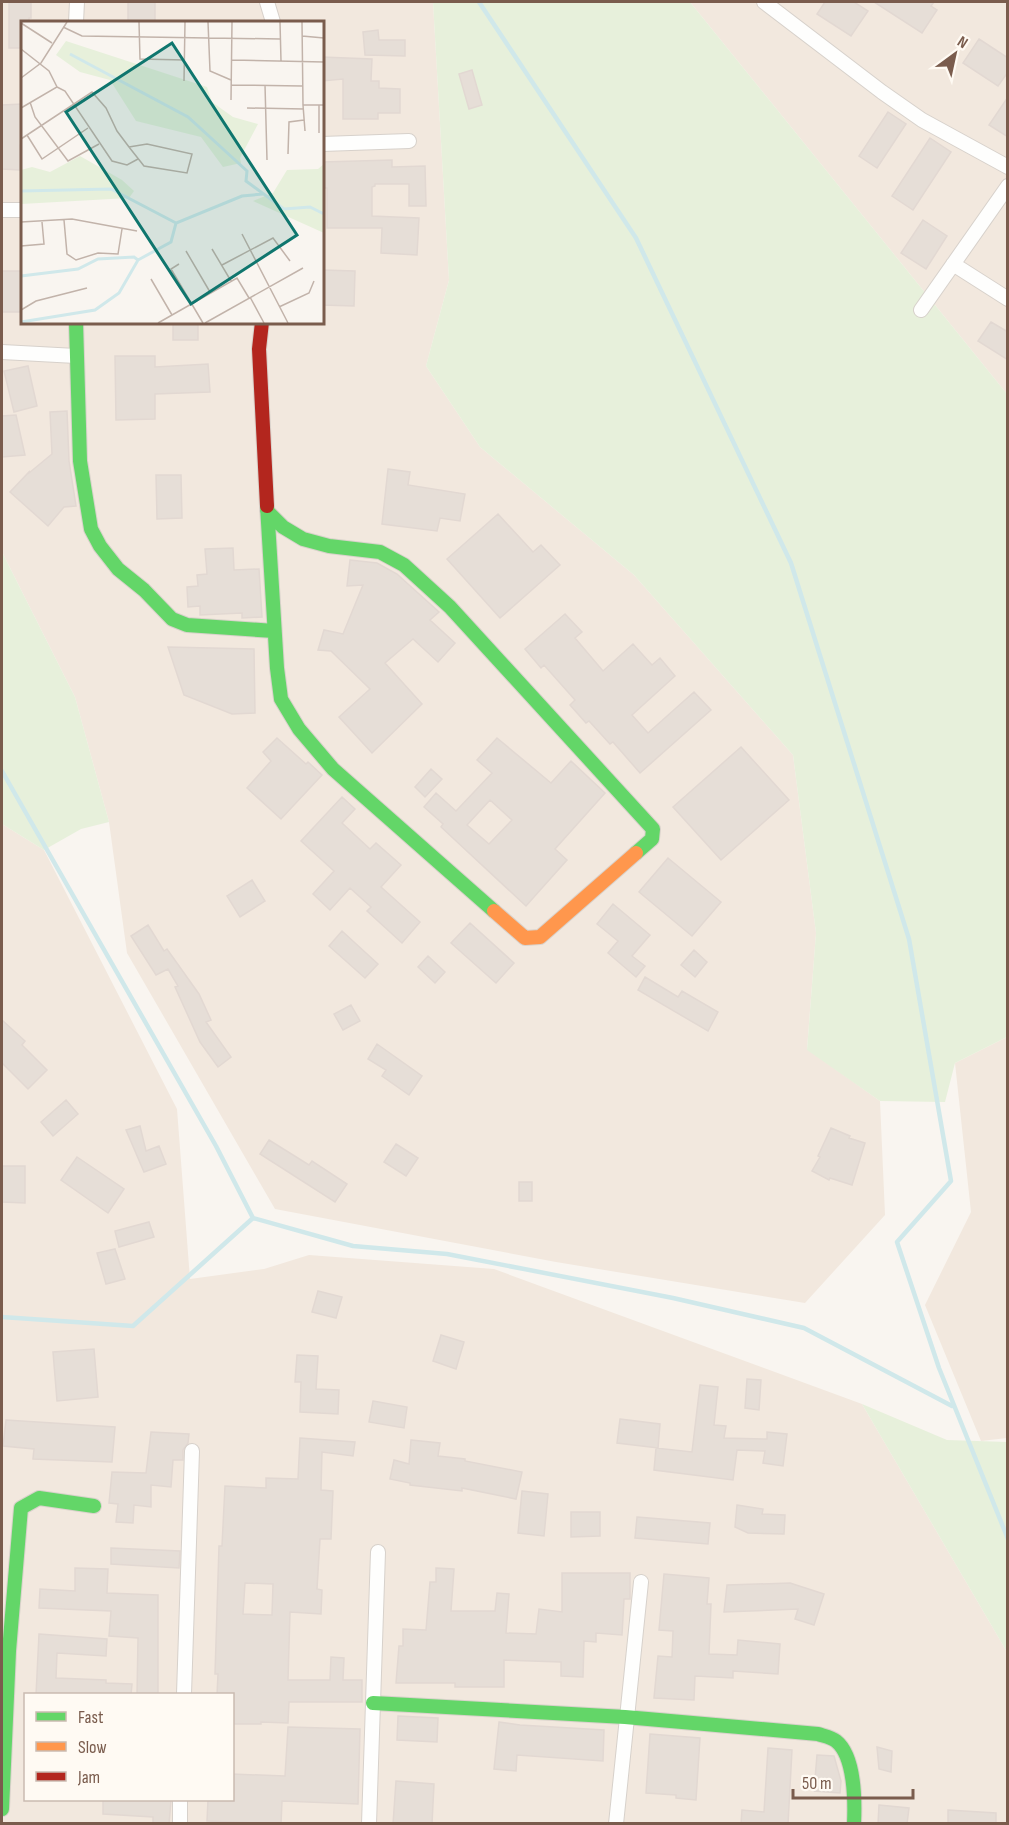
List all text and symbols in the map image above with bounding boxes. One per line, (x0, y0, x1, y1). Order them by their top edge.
inset map (21, 21, 324, 324)
north arrow (925, 24, 985, 84)
text: N (954, 32, 971, 53)
legend (24, 1693, 234, 1801)
text: Fast (78, 1707, 104, 1728)
text: Slow (78, 1737, 107, 1758)
scale bar (793, 1762, 913, 1800)
text: Jam (77, 1767, 100, 1788)
text: 50 m (802, 1773, 832, 1794)

